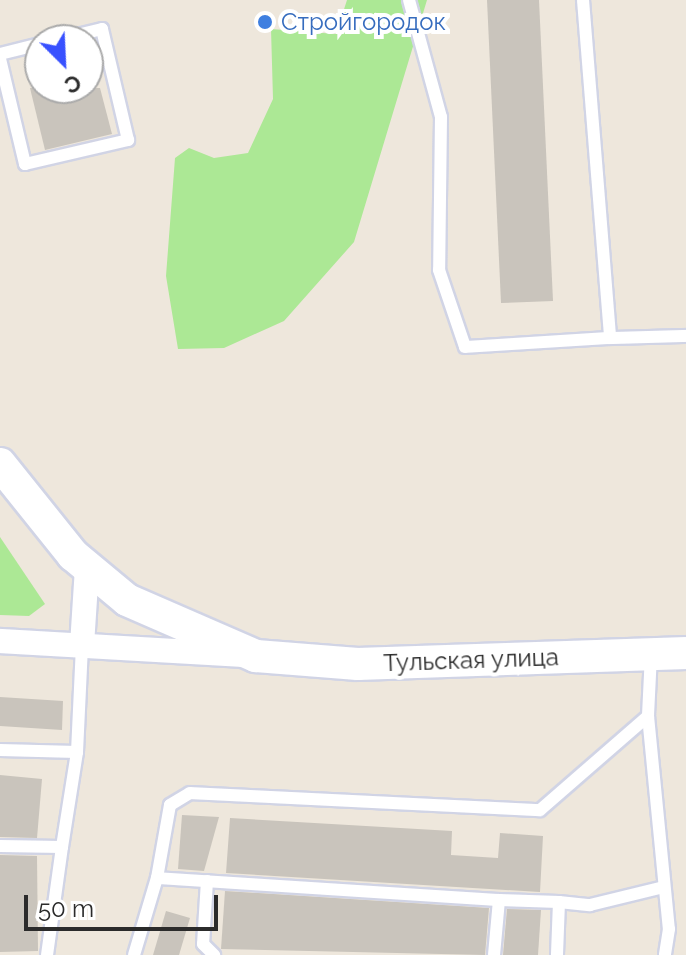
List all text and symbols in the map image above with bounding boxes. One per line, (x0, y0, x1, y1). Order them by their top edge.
place label: Стройгородок (281, 8, 446, 36)
marker: Стройгородок (256, 13, 274, 31)
north arrow (24, 24, 104, 104)
text: С (61, 69, 85, 99)
street label: Тульская улица (382, 643, 560, 677)
scale bar (28, 879, 222, 929)
text: 50 m (38, 894, 94, 923)

